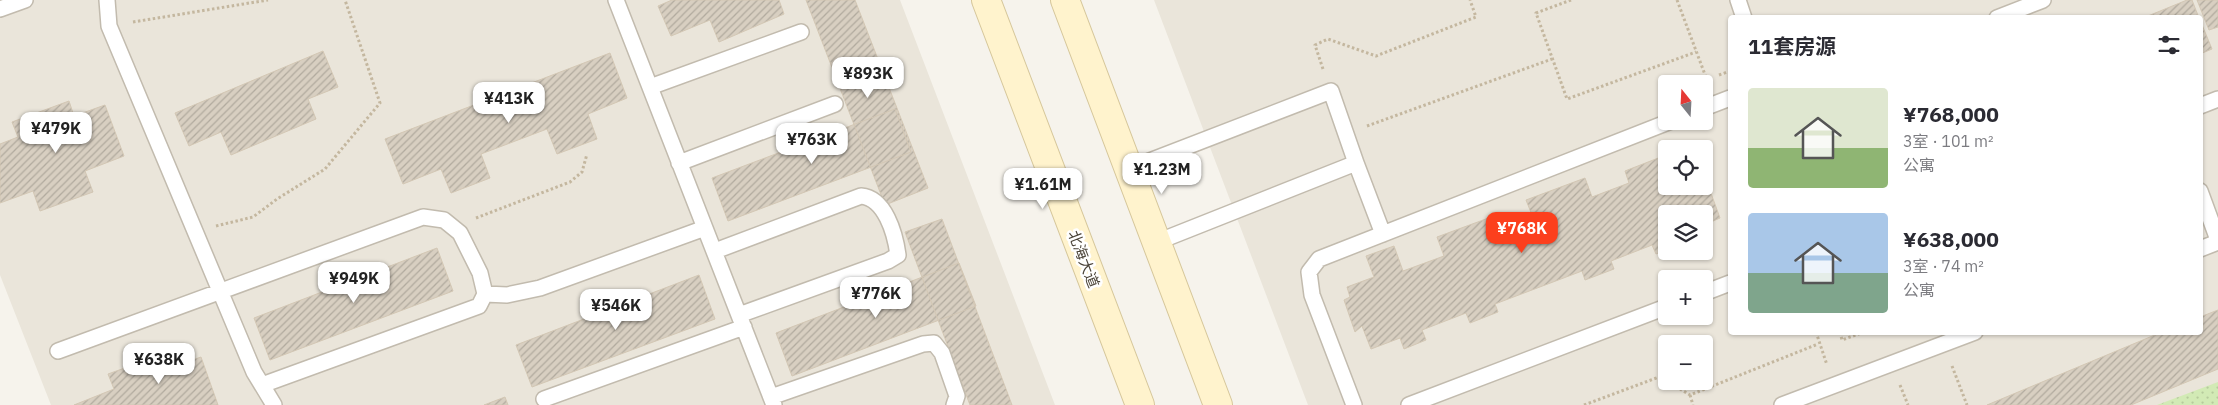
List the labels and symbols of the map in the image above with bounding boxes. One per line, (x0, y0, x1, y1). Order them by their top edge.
pin: ¥893K (833, 56, 903, 99)
north arrow (1658, 75, 1712, 130)
pin: ¥413K (474, 82, 544, 124)
pin: ¥479K (21, 112, 91, 154)
pin: ¥763K (777, 122, 847, 165)
pin: ¥1.23M (1121, 152, 1203, 195)
pin: ¥1.61M (1002, 168, 1084, 210)
pin: ¥768K (1487, 212, 1557, 254)
street label: 北海大道 (1064, 228, 1104, 290)
pin: ¥949K (319, 262, 389, 304)
pin: ¥776K (841, 276, 911, 319)
pin: ¥546K (581, 288, 651, 331)
pin: ¥638K (124, 342, 194, 385)

